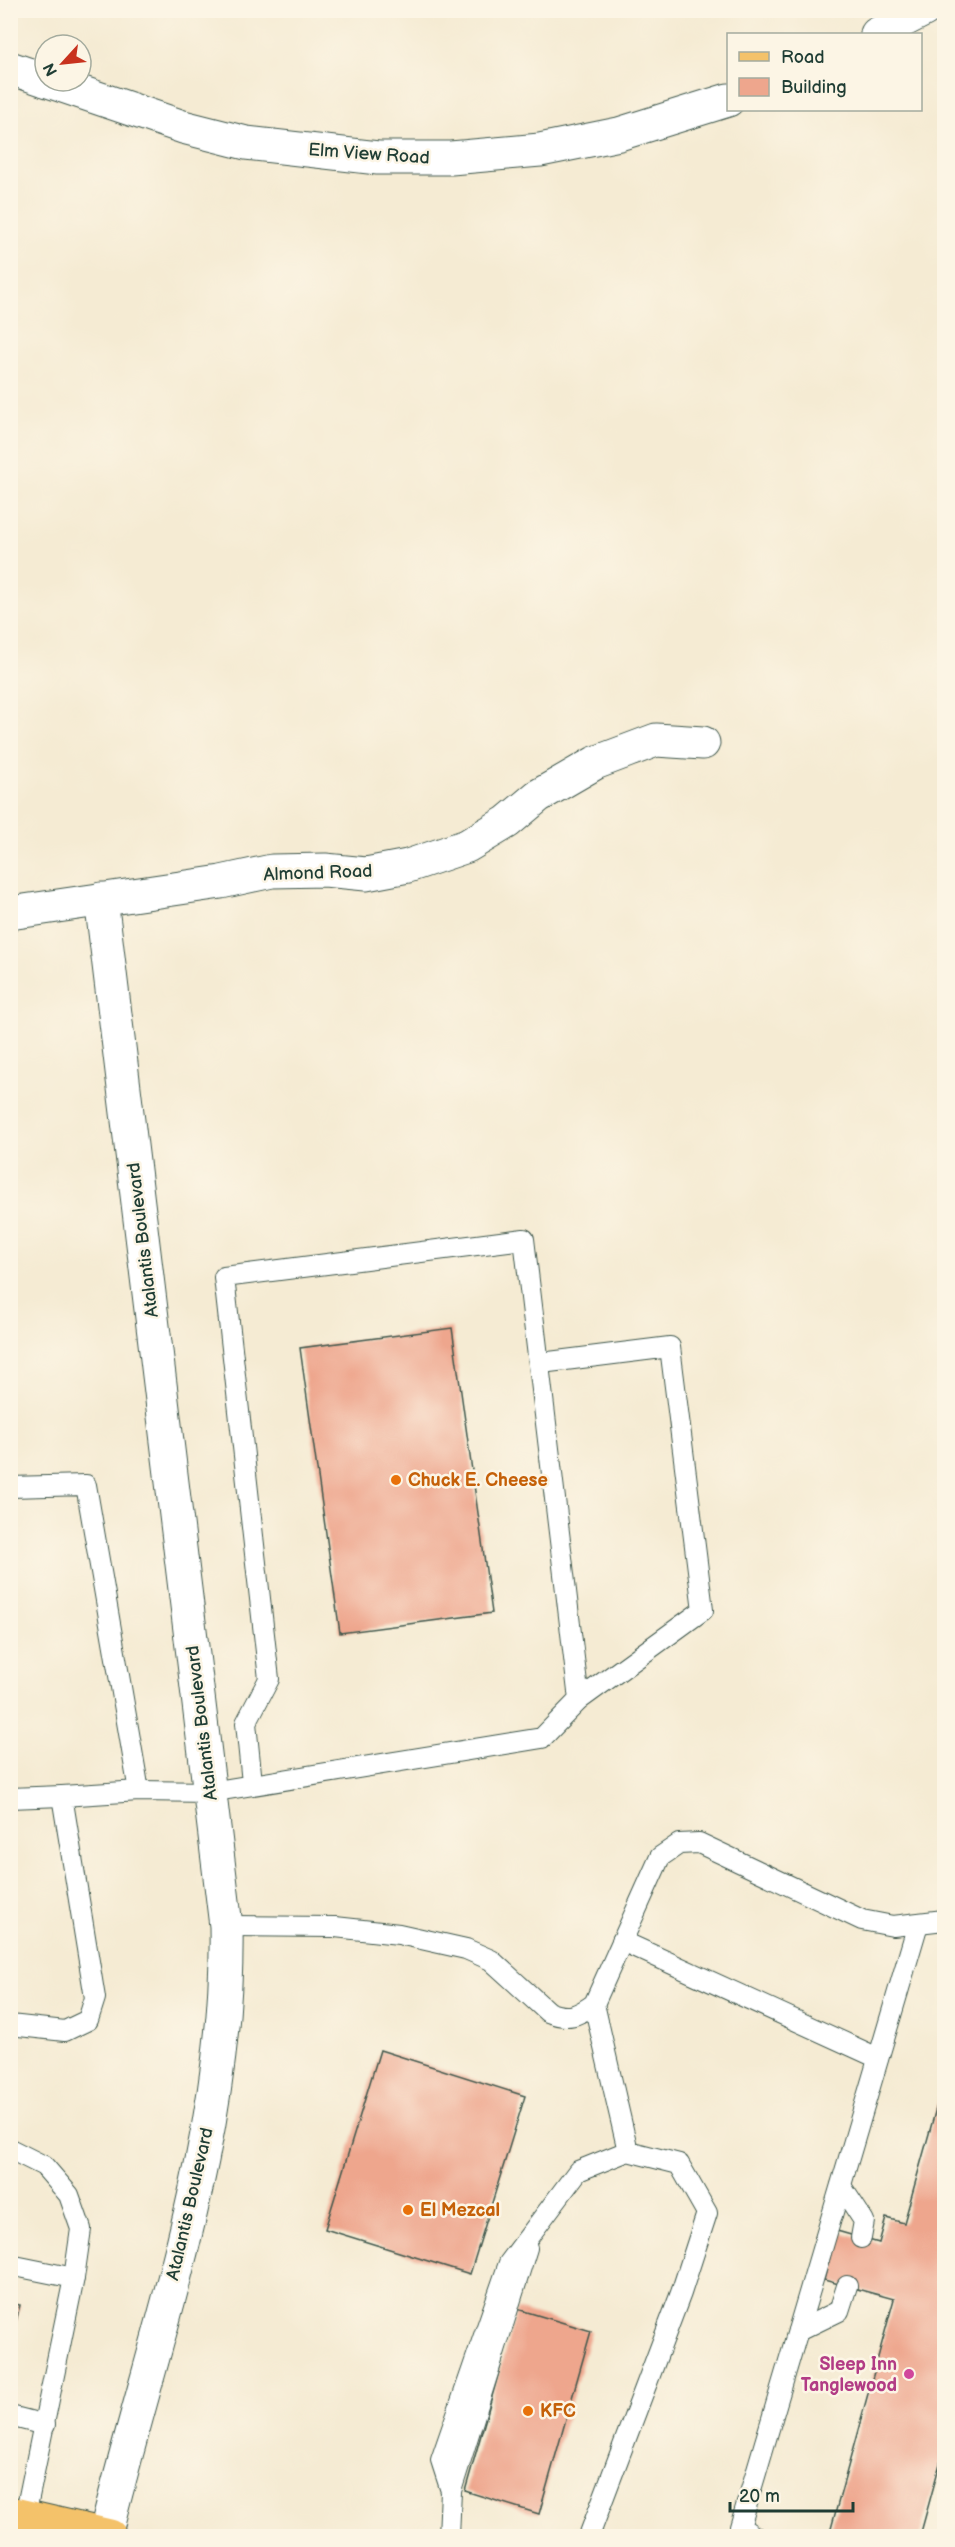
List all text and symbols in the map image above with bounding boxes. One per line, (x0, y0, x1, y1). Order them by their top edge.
north arrow (33, 33, 93, 93)
legend (727, 33, 922, 111)
text: Road (781, 47, 825, 68)
text: N (40, 59, 62, 79)
text: Building (781, 77, 847, 98)
street label: Elm View Road (308, 139, 430, 169)
street label: Almond Road (263, 861, 373, 885)
street label: Atalantis Boulevard (123, 1161, 163, 1319)
place label: Chuck E. Cheese (408, 1470, 548, 1491)
marker: Chuck E. Cheese (389, 1473, 403, 1487)
street label: Atalantis Boulevard (182, 1644, 222, 1802)
street label: Atalantis Boulevard (162, 2126, 218, 2282)
place label: El Mezcal (420, 2200, 500, 2221)
marker: El Mezcal (401, 2203, 415, 2217)
place label: Sleep Inn Tanglewood (801, 2354, 897, 2396)
marker: Sleep Inn Tanglewood (902, 2367, 916, 2381)
place label: KFC (540, 2401, 576, 2422)
marker: KFC (521, 2404, 535, 2418)
scale bar (730, 2475, 853, 2513)
text: 20 m (739, 2486, 780, 2507)

